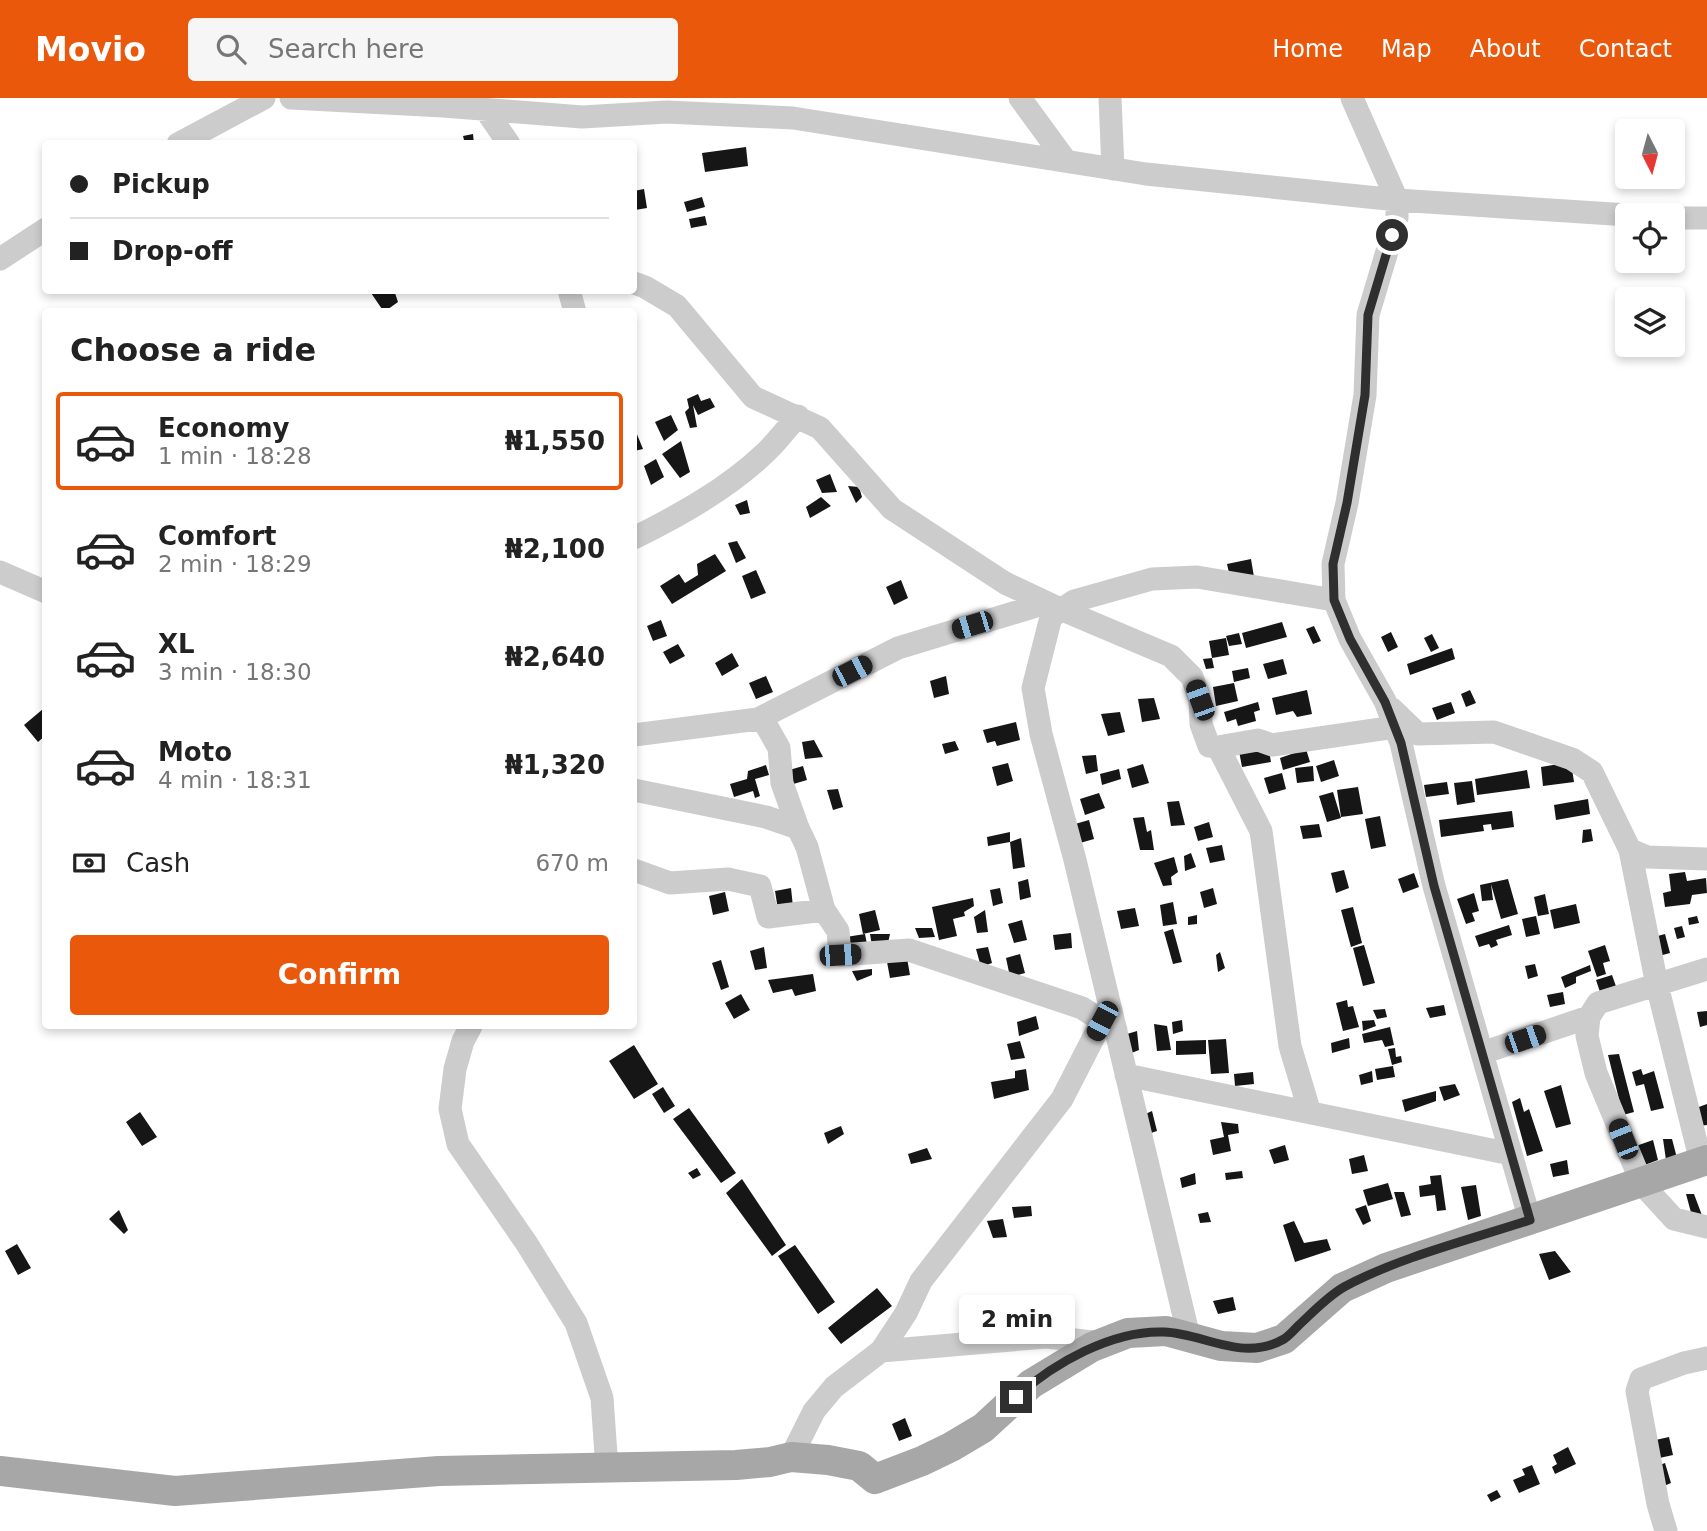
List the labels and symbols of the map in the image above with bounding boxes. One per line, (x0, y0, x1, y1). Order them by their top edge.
north arrow (1615, 119, 1685, 189)
route start (1376, 219, 1408, 251)
car (949, 609, 996, 641)
car (829, 652, 876, 690)
car (1183, 677, 1218, 723)
car (819, 943, 862, 967)
car (1083, 998, 1122, 1044)
car (1502, 1022, 1549, 1056)
car (1606, 1116, 1641, 1162)
callout: 2 min (958, 1296, 1074, 1344)
route end (1000, 1381, 1032, 1413)

